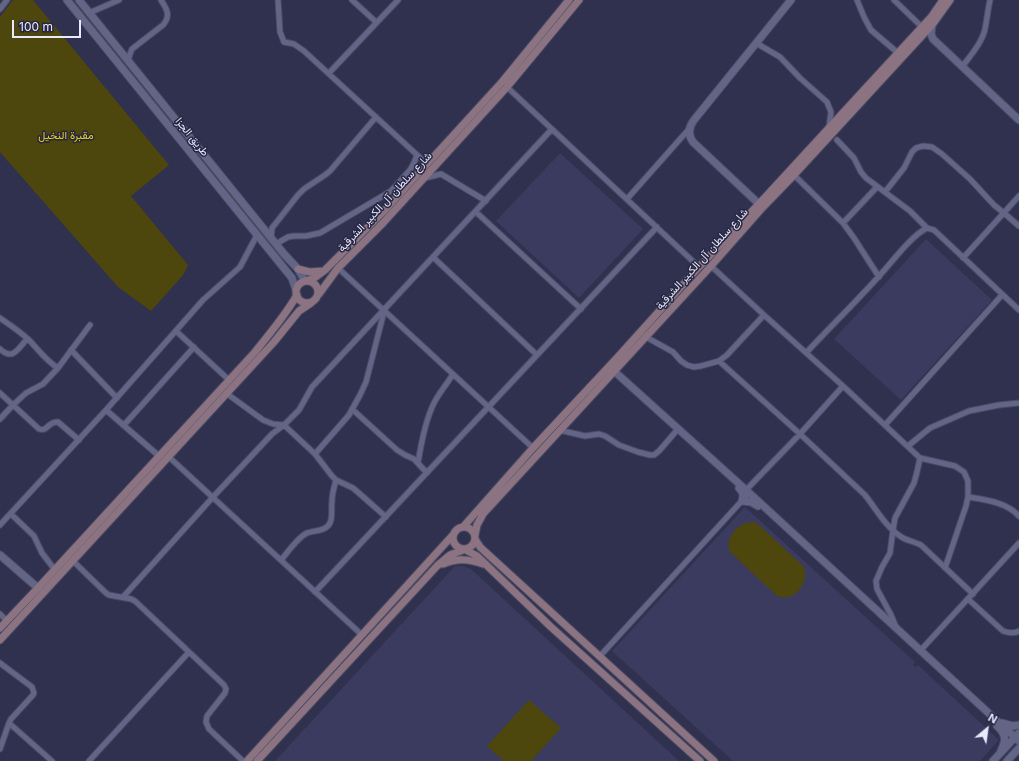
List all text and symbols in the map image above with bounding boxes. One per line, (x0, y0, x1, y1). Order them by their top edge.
scale bar (14, 12, 83, 38)
text: 100 m (19, 19, 53, 34)
street label: طريق الجزا (172, 115, 212, 159)
park label: مقبرة النخيل (38, 129, 94, 143)
street label: شارع سلطان آل الكبير الشرقية (335, 149, 435, 255)
street label: شارع سلطان آل الكبير الشرقية (653, 206, 751, 312)
north arrow (967, 709, 1007, 749)
text: N (986, 710, 1000, 727)

